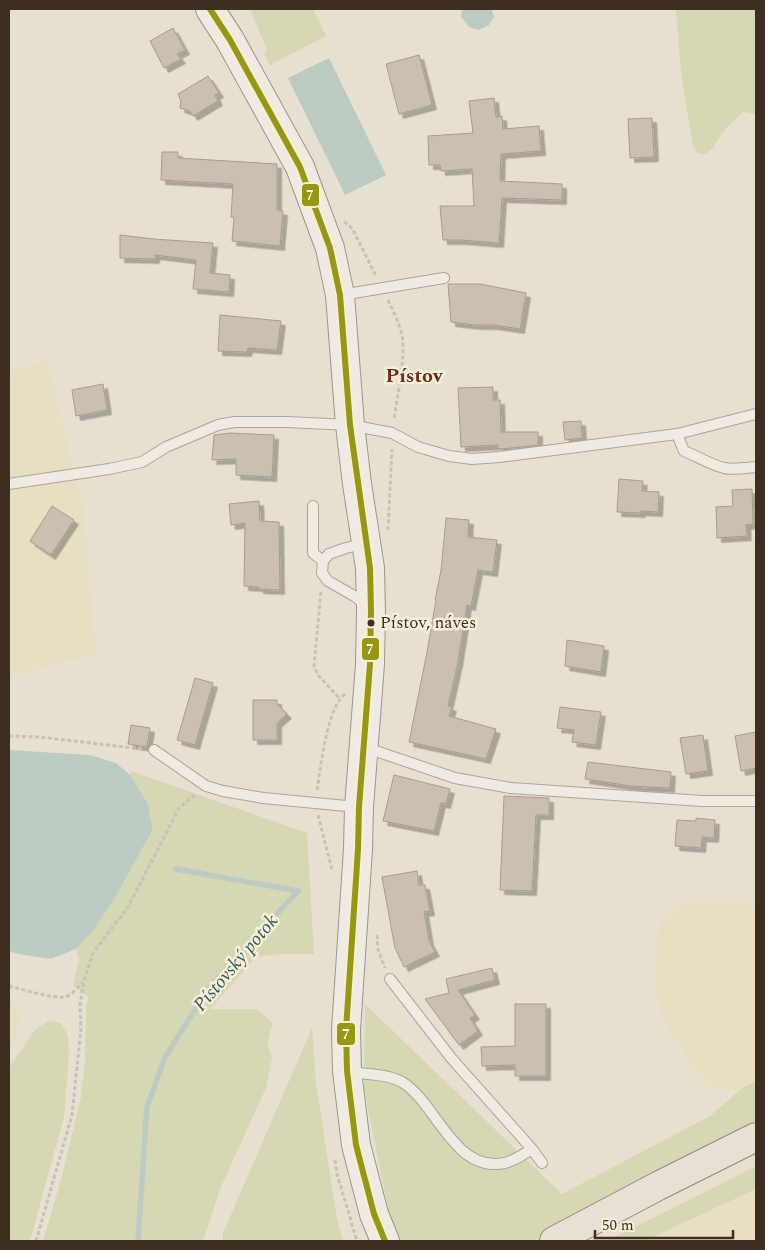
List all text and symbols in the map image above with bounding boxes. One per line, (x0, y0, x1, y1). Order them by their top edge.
line badge: 7 (301, 183, 320, 207)
text: 7 (306, 185, 314, 206)
district label: Pístov (385, 361, 444, 391)
place label: Pístov, náves (380, 610, 476, 636)
marker: Pístov, náves (366, 618, 376, 628)
line badge: 7 (361, 637, 380, 661)
text: 7 (366, 639, 374, 660)
water label: Pístovský potok (186, 908, 286, 1018)
line badge: 7 (336, 1022, 356, 1046)
text: 7 (342, 1024, 350, 1045)
scale bar (595, 1208, 732, 1240)
text: 50 m (602, 1214, 634, 1237)

